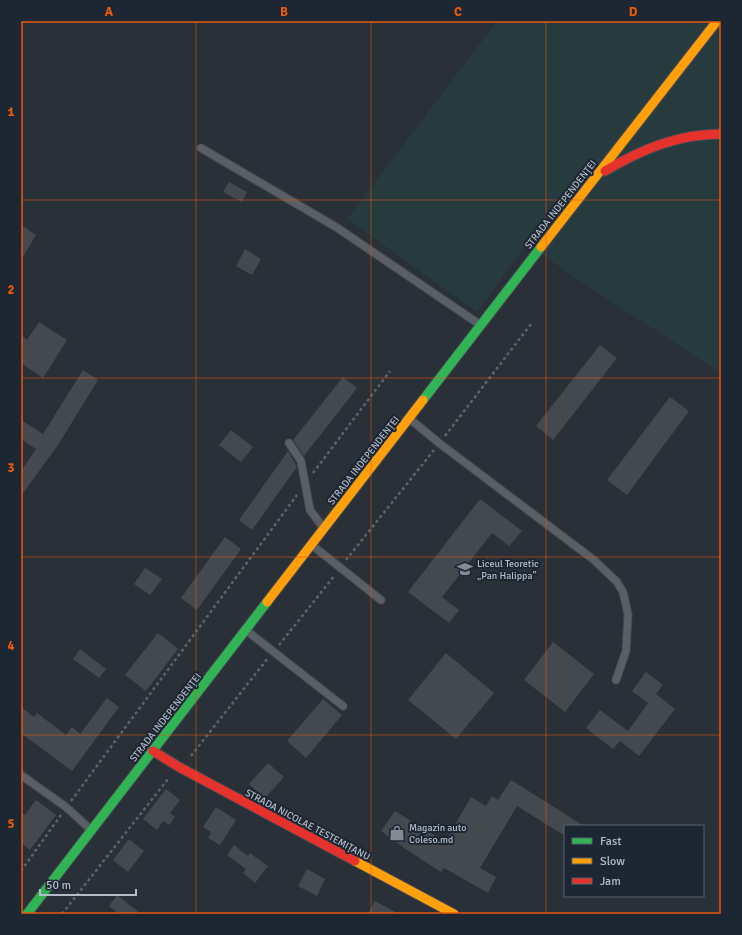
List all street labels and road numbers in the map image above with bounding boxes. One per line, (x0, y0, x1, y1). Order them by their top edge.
street label: STRADA INDEPENDENȚEI (522, 158, 599, 251)
street label: STRADA INDEPENDENȚEI (325, 414, 402, 507)
street label: STRADA INDEPENDENȚEI (127, 671, 204, 764)
street label: STRADA NICOLAE TESTEMIȚANU (243, 787, 372, 863)

